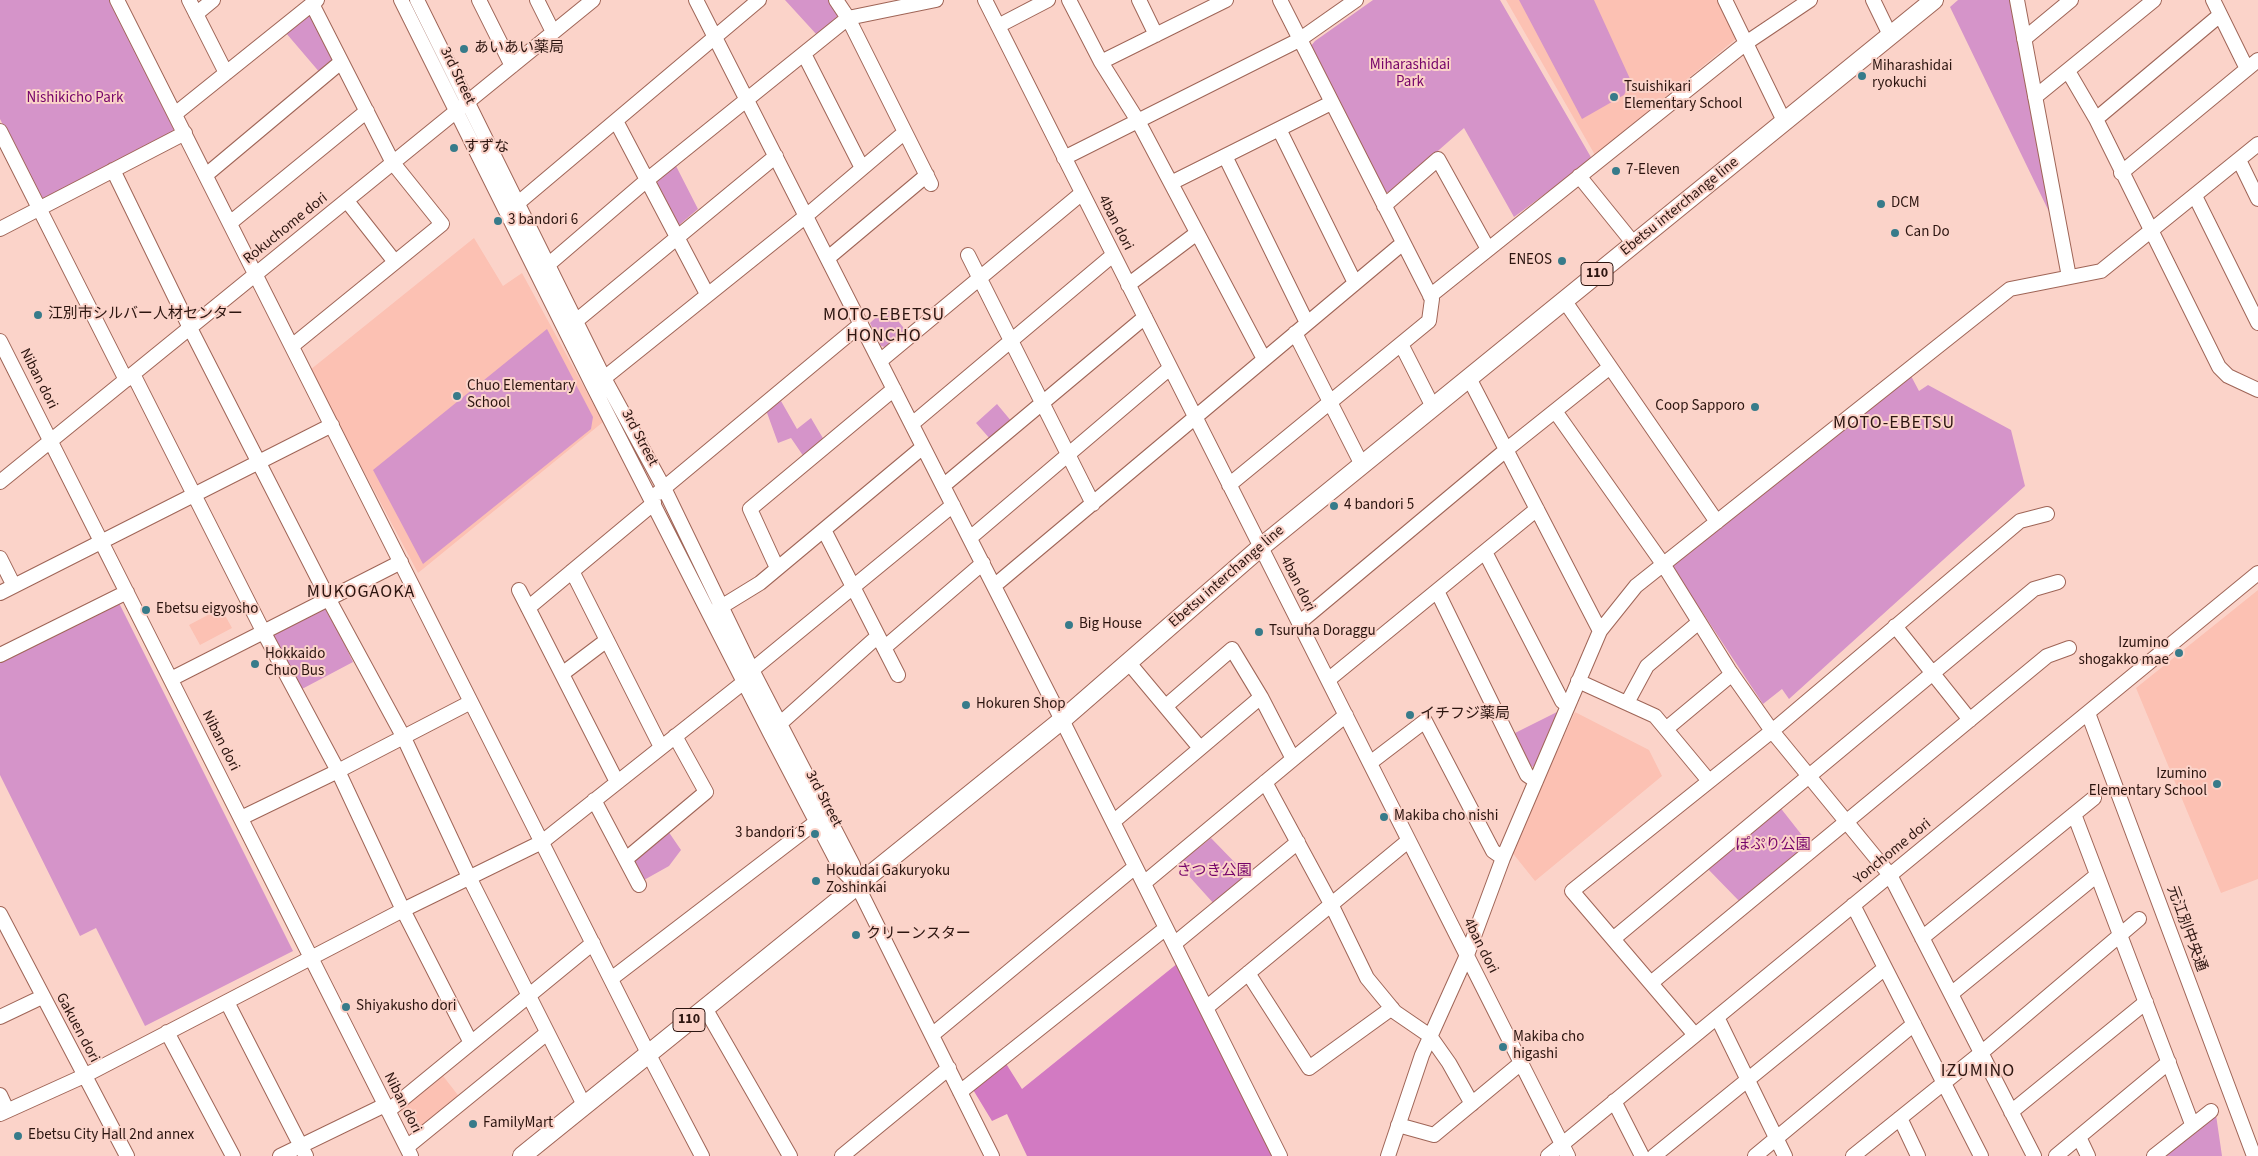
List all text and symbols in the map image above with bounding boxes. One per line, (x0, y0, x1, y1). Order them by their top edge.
place label: あいあい薬局 (474, 40, 564, 58)
marker: あいあい薬局 (458, 43, 470, 55)
street label: 3rd Street (435, 44, 479, 108)
park label: Miharashidai Park (1370, 57, 1450, 92)
place label: Miharashidai ryokuchi (1872, 58, 1952, 93)
marker: Miharashidai ryokuchi (1856, 70, 1868, 82)
place label: Tsuishikari Elementary School (1624, 79, 1742, 114)
park label: Nishikicho Park (27, 90, 123, 108)
marker: Tsuishikari Elementary School (1608, 91, 1620, 103)
place label: すずな (464, 139, 509, 157)
marker: すずな (448, 142, 460, 154)
street label: Ebetsu interchange line (1617, 154, 1743, 260)
place label: 7-Eleven (1626, 162, 1680, 180)
marker: 7-Eleven (1610, 165, 1622, 177)
street label: Rokuchome dori (240, 190, 332, 268)
street label: 4ban dori (1093, 192, 1137, 254)
place label: DCM (1891, 195, 1920, 213)
marker: DCM (1875, 198, 1887, 210)
place label: 3 bandori 6 (508, 212, 578, 230)
marker: 3 bandori 6 (492, 215, 504, 227)
place label: Can Do (1905, 224, 1950, 242)
marker: Can Do (1889, 227, 1901, 239)
place label: ENEOS (1509, 252, 1552, 270)
marker: ENEOS (1556, 255, 1568, 267)
road number: 110 (1581, 262, 1613, 286)
district label: MOTO-EBETSU HONCHO (822, 305, 946, 348)
place label: 江別市シルバー人材センター (48, 306, 243, 324)
marker: 江別市シルバー人材センター (32, 309, 44, 321)
street label: Niban dori (15, 346, 61, 412)
place label: Chuo Elementary School (467, 378, 575, 413)
marker: Chuo Elementary School (451, 390, 463, 402)
place label: Coop Sapporo (1655, 398, 1745, 416)
marker: Coop Sapporo (1749, 401, 1761, 413)
street label: 3rd Street (617, 407, 661, 469)
district label: MOTO-EBETSU (1832, 413, 1956, 435)
place label: 4 bandori 5 (1344, 497, 1414, 515)
marker: 4 bandori 5 (1328, 500, 1340, 512)
street label: Ebetsu interchange line (1166, 522, 1288, 632)
street label: 4ban dori (1275, 553, 1319, 615)
district label: MUKOGAOKA (306, 582, 416, 604)
place label: Ebetsu eigyosho (156, 601, 258, 619)
marker: Ebetsu eigyosho (140, 604, 152, 616)
place label: Big House (1079, 616, 1142, 634)
marker: Big House (1063, 619, 1075, 631)
place label: Tsuruha Doraggu (1269, 623, 1376, 641)
marker: Tsuruha Doraggu (1253, 626, 1265, 638)
place label: Izumino shogakko mae (2078, 635, 2169, 670)
place label: Hokkaido Chuo Bus (265, 646, 325, 681)
marker: Izumino shogakko mae (2173, 647, 2185, 659)
marker: Hokkaido Chuo Bus (249, 658, 261, 670)
place label: Hokuren Shop (976, 696, 1066, 714)
marker: Hokuren Shop (960, 699, 972, 711)
place label: イチフジ薬局 (1420, 706, 1510, 724)
street label: Niban dori (197, 708, 243, 774)
marker: イチフジ薬局 (1404, 709, 1416, 721)
place label: Izumino Elementary School (2089, 766, 2207, 801)
street label: 3rd Street (801, 768, 845, 830)
marker: Izumino Elementary School (2211, 778, 2223, 790)
place label: Makiba cho nishi (1394, 808, 1498, 826)
marker: Makiba cho nishi (1378, 811, 1390, 823)
street label: Yonchome dori (1851, 815, 1935, 889)
place label: 3 bandori 5 (735, 825, 805, 843)
marker: 3 bandori 5 (809, 828, 821, 840)
park label: ぽぷり公園 (1736, 837, 1810, 855)
place label: Hokudai Gakuryoku Zoshinkai (826, 863, 950, 898)
park label: さつき公園 (1177, 863, 1251, 881)
marker: Hokudai Gakuryoku Zoshinkai (810, 875, 822, 887)
street label: 元江別中央通 (2162, 884, 2210, 974)
street label: 4ban dori (1458, 915, 1502, 977)
place label: クリーンスター (866, 926, 971, 944)
marker: クリーンスター (850, 929, 862, 941)
street label: Gakuen dori (51, 990, 103, 1066)
place label: Shiyakusho dori (356, 998, 456, 1016)
marker: Shiyakusho dori (340, 1001, 352, 1013)
road number: 110 (673, 1008, 705, 1032)
place label: Makiba cho higashi (1513, 1029, 1584, 1064)
marker: Makiba cho higashi (1497, 1041, 1509, 1053)
district label: IZUMINO (1940, 1061, 2016, 1083)
street label: Niban dori (379, 1070, 425, 1136)
place label: FamilyMart (483, 1115, 553, 1133)
marker: FamilyMart (467, 1118, 479, 1130)
place label: Ebetsu City Hall 2nd annex (28, 1127, 194, 1145)
marker: Ebetsu City Hall 2nd annex (12, 1130, 24, 1142)

